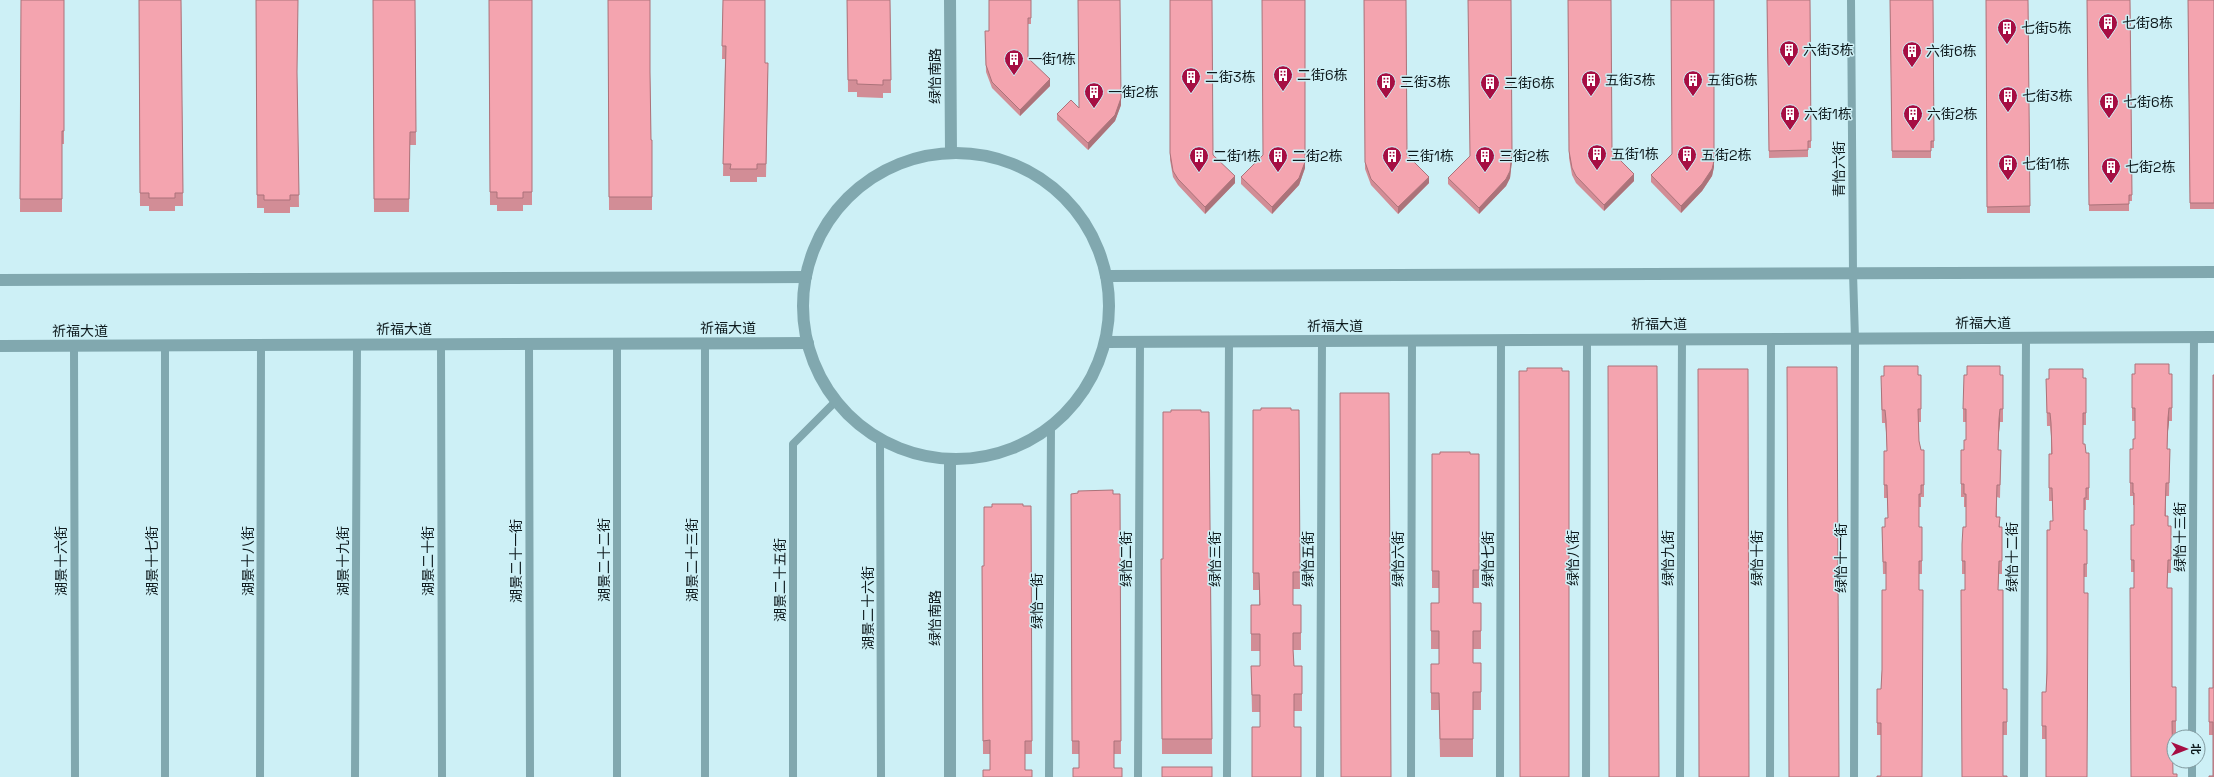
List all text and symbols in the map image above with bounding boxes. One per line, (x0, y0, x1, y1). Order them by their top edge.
building icon: 七街8栋 (2097, 12, 2119, 40)
place label: 七街8栋 (2122, 14, 2173, 32)
building icon: 七街5栋 (1996, 17, 2018, 45)
place label: 七街5栋 (2021, 19, 2071, 37)
building icon: 六街3栋 (1778, 39, 1800, 67)
building icon: 六街6栋 (1901, 40, 1923, 68)
place label: 六街3栋 (1803, 41, 1853, 59)
place label: 六街6栋 (1926, 42, 1977, 60)
street label: 绿怡南路 (926, 48, 944, 104)
building icon: 一街1栋 (1003, 48, 1025, 76)
place label: 一街1栋 (1028, 50, 1076, 68)
building icon: 二街6栋 (1272, 64, 1294, 92)
building icon: 二街3栋 (1180, 66, 1202, 94)
place label: 二街6栋 (1297, 66, 1348, 84)
place label: 二街3栋 (1205, 68, 1255, 86)
building icon: 五街3栋 (1580, 69, 1602, 97)
building icon: 五街6栋 (1682, 69, 1704, 97)
building icon: 三街3栋 (1375, 71, 1397, 99)
place label: 五街3栋 (1605, 71, 1655, 89)
place label: 五街6栋 (1707, 71, 1758, 89)
building icon: 三街6栋 (1479, 72, 1501, 100)
place label: 三街3栋 (1400, 73, 1450, 91)
place label: 三街6栋 (1504, 74, 1555, 92)
building icon: 一街2栋 (1083, 81, 1105, 109)
place label: 一街2栋 (1108, 83, 1158, 101)
building icon: 七街3栋 (1997, 85, 2019, 113)
place label: 七街3栋 (2022, 87, 2072, 105)
building icon: 七街6栋 (2098, 91, 2120, 119)
place label: 七街6栋 (2123, 93, 2174, 111)
building icon: 六街1栋 (1779, 103, 1801, 131)
building icon: 六街2栋 (1902, 103, 1924, 131)
place label: 六街1栋 (1804, 105, 1852, 123)
place label: 六街2栋 (1927, 105, 1977, 123)
street label: 青怡六街 (1830, 141, 1848, 197)
building icon: 五街1栋 (1586, 143, 1608, 171)
building icon: 五街2栋 (1676, 144, 1698, 172)
building icon: 二街1栋 (1188, 145, 1210, 173)
building icon: 二街2栋 (1267, 145, 1289, 173)
building icon: 三街1栋 (1381, 145, 1403, 173)
building icon: 三街2栋 (1474, 145, 1496, 173)
place label: 五街1栋 (1611, 145, 1659, 163)
place label: 五街2栋 (1701, 146, 1751, 164)
place label: 二街1栋 (1213, 147, 1261, 165)
place label: 二街2栋 (1292, 147, 1342, 165)
place label: 三街1栋 (1406, 147, 1454, 165)
place label: 三街2栋 (1499, 147, 1549, 165)
building icon: 七街1栋 (1997, 153, 2019, 181)
place label: 七街1栋 (2022, 155, 2070, 173)
building icon: 七街2栋 (2100, 156, 2122, 184)
place label: 七街2栋 (2125, 158, 2175, 176)
street label: 祈福大道 (1955, 314, 2011, 332)
street label: 祈福大道 (1631, 315, 1687, 333)
street label: 祈福大道 (1307, 317, 1363, 335)
street label: 祈福大道 (700, 319, 756, 337)
street label: 祈福大道 (376, 320, 432, 338)
street label: 祈福大道 (52, 322, 108, 340)
street label: 绿怡十三街 (2171, 502, 2189, 572)
street label: 湖景二十二街 (595, 518, 613, 602)
street label: 湖景二十三街 (683, 518, 701, 602)
street label: 湖景二十一街 (507, 519, 525, 603)
street label: 绿怡十二街 (2003, 522, 2021, 592)
street label: 绿怡十一街 (1832, 523, 1850, 593)
street label: 湖景十六街 (52, 526, 70, 596)
street label: 湖景十七街 (143, 526, 161, 596)
street label: 湖景十八街 (239, 526, 257, 596)
street label: 湖景十九街 (334, 526, 352, 596)
street label: 湖景二十街 (419, 526, 437, 596)
street label: 绿怡八街 (1564, 530, 1582, 586)
street label: 绿怡九街 (1659, 530, 1677, 586)
street label: 绿怡十街 (1748, 530, 1766, 586)
street label: 绿怡二街 (1117, 531, 1135, 587)
street label: 绿怡三街 (1206, 531, 1224, 587)
street label: 绿怡五街 (1299, 531, 1317, 587)
street label: 绿怡六街 (1389, 531, 1407, 587)
street label: 绿怡七街 (1479, 531, 1497, 587)
street label: 湖景二十五街 (771, 538, 789, 622)
street label: 湖景二十六街 (859, 566, 877, 650)
street label: 绿怡一街 (1028, 573, 1046, 629)
street label: 绿怡南路 (926, 590, 944, 646)
north arrow (2166, 729, 2206, 769)
text: 北 (2189, 744, 2203, 755)

